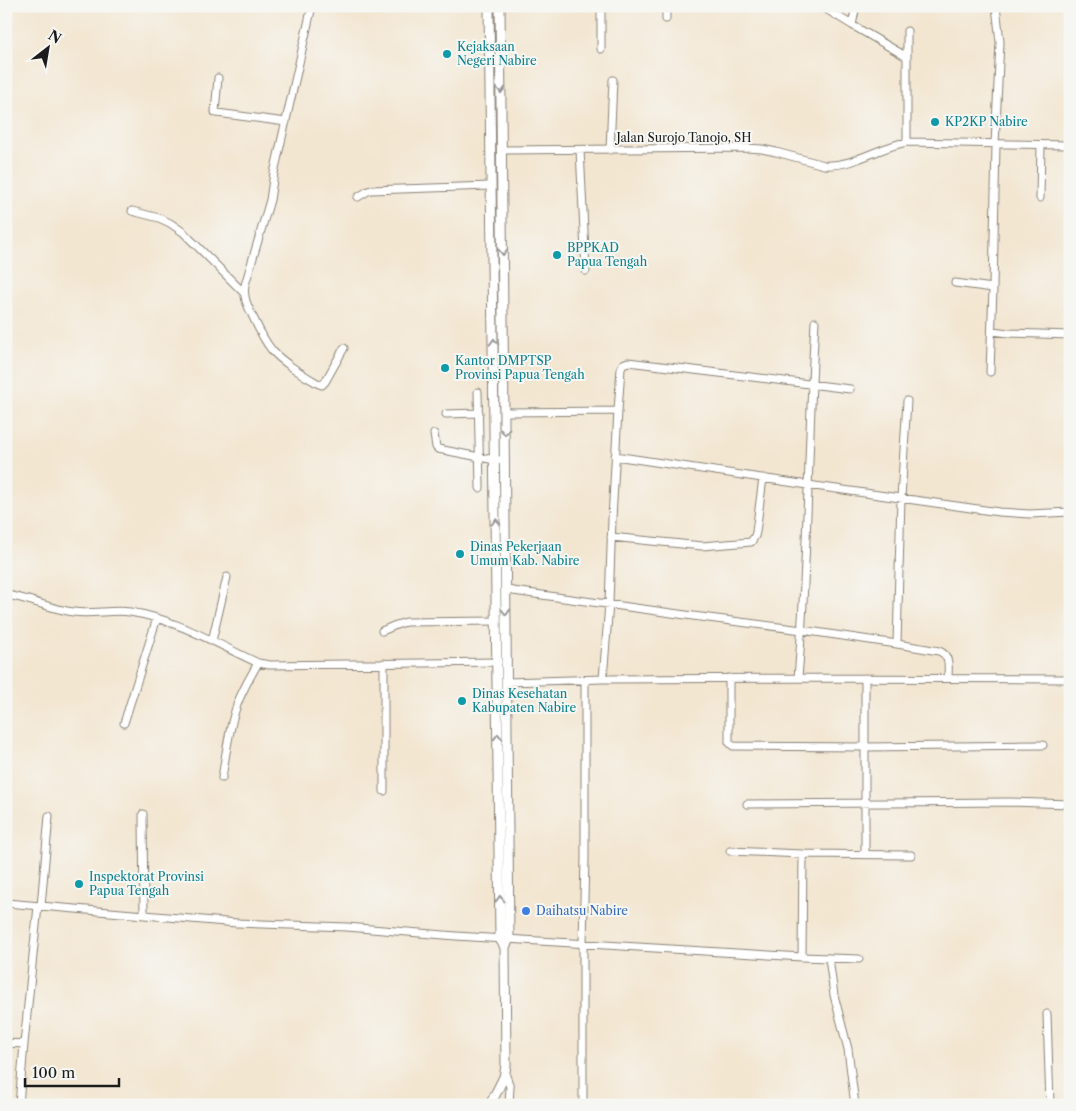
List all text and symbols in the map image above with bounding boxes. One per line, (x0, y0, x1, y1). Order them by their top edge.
north arrow (22, 22, 72, 72)
text: N (45, 26, 65, 48)
place label: Kejaksaan Negeri Nabire (457, 39, 537, 68)
marker: Kejaksaan Negeri Nabire (441, 48, 453, 60)
one-way arrow (496, 86, 506, 94)
place label: KP2KP Nabire (945, 114, 1028, 129)
marker: KP2KP Nabire (929, 116, 941, 128)
street label: Jalan Surojo Tanojo, SH (614, 130, 752, 145)
place label: BPPKAD Papua Tengah (567, 240, 648, 269)
one-way arrow (498, 249, 508, 257)
marker: BPPKAD Papua Tengah (551, 249, 563, 261)
one-way arrow (488, 338, 499, 346)
place label: Kantor DMPTSP Provinsi Papua Tengah (455, 353, 585, 382)
marker: Kantor DMPTSP Provinsi Papua Tengah (439, 362, 451, 374)
one-way arrow (499, 429, 510, 437)
one-way arrow (491, 518, 501, 526)
place label: Dinas Pekerjaan Umum Kab. Nabire (470, 539, 580, 568)
marker: Dinas Pekerjaan Umum Kab. Nabire (454, 548, 466, 560)
one-way arrow (501, 609, 511, 617)
place label: Dinas Kesehatan Kabupaten Nabire (472, 686, 576, 715)
marker: Dinas Kesehatan Kabupaten Nabire (456, 695, 468, 707)
one-way arrow (493, 733, 503, 740)
place label: Inspektorat Provinsi Papua Tengah (89, 869, 204, 898)
marker: Inspektorat Provinsi Papua Tengah (73, 878, 85, 890)
one-way arrow (495, 895, 505, 903)
place label: Daihatsu Nabire (536, 903, 628, 918)
marker: Daihatsu Nabire (520, 905, 532, 917)
scale bar (25, 1056, 119, 1088)
text: 100 m (32, 1063, 75, 1082)

